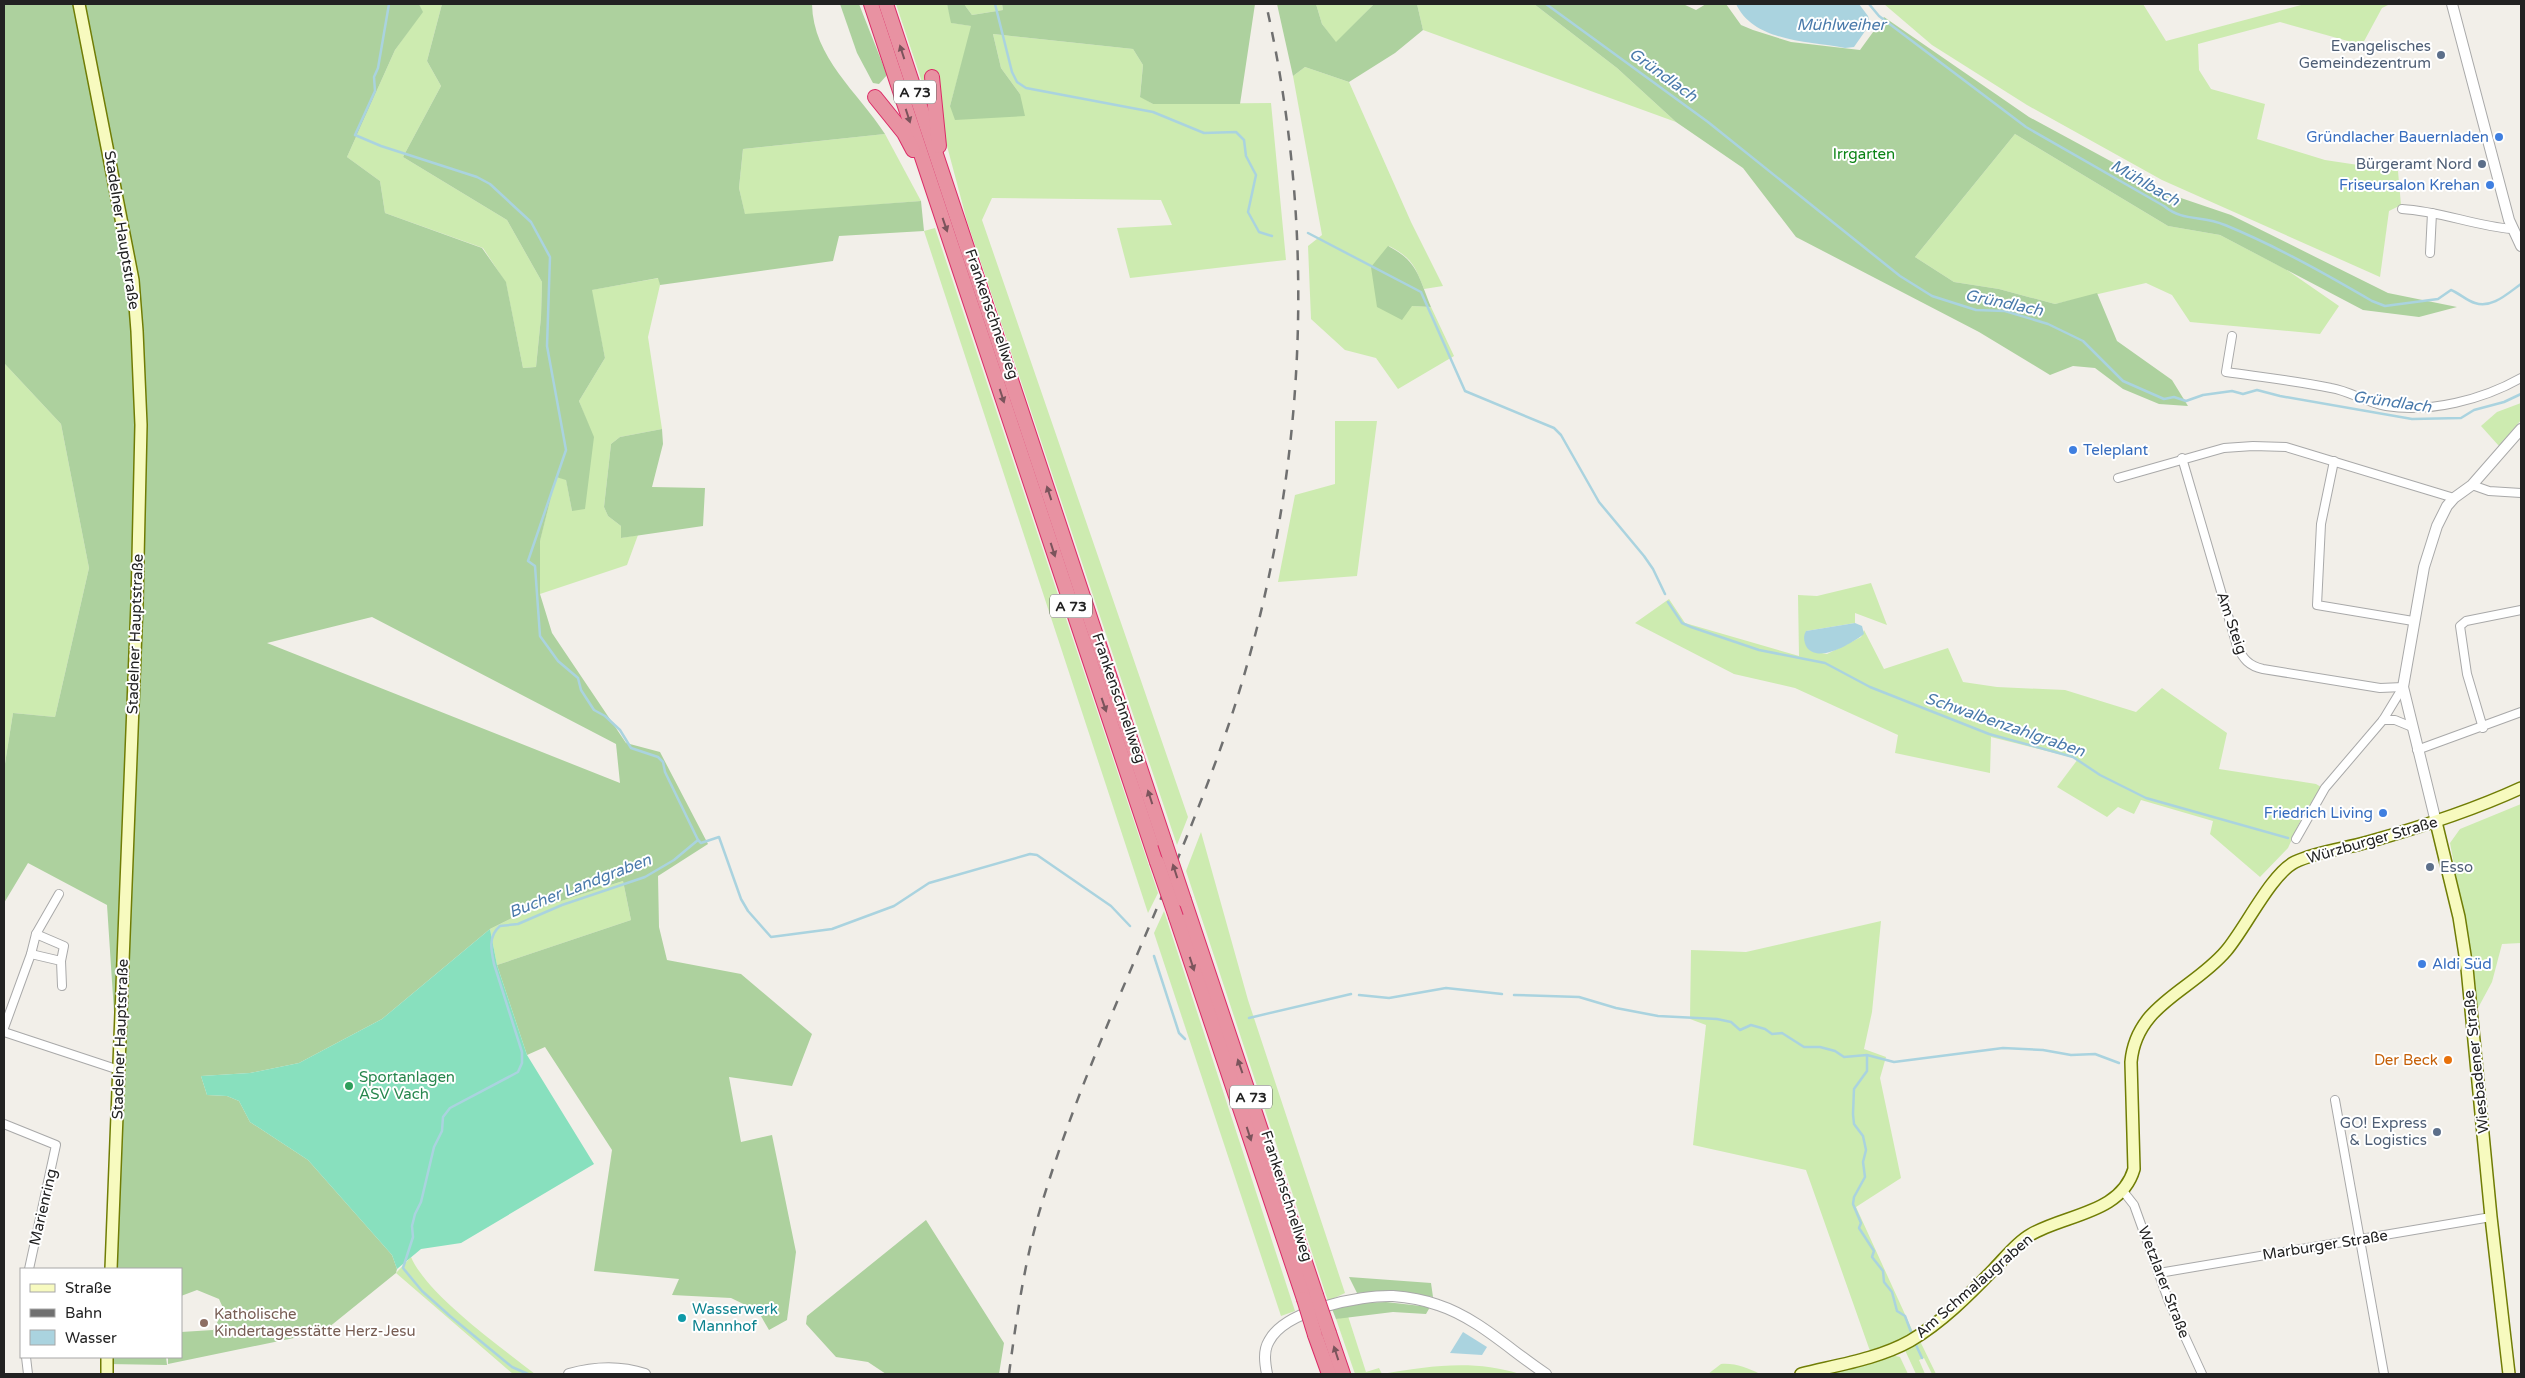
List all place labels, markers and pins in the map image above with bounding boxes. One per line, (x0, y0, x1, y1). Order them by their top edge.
place label: Evangelisches Gemeindezentrum (2299, 37, 2431, 72)
marker: Evangelisches Gemeindezentrum (2435, 49, 2447, 61)
place label: Gründlacher Bauernladen (2306, 128, 2489, 146)
marker: Gründlacher Bauernladen (2493, 131, 2505, 143)
place label: Bürgeramt Nord (2356, 155, 2472, 173)
marker: Bürgeramt Nord (2476, 158, 2488, 170)
place label: Friseursalon Krehan (2339, 176, 2480, 194)
marker: Friseursalon Krehan (2484, 179, 2496, 191)
place label: Teleplant (2083, 441, 2148, 459)
marker: Teleplant (2067, 444, 2079, 456)
place label: Friedrich Living (2264, 804, 2373, 822)
marker: Friedrich Living (2377, 807, 2389, 819)
place label: Esso (2440, 858, 2473, 876)
marker: Esso (2424, 861, 2436, 873)
place label: Aldi Süd (2432, 955, 2492, 973)
marker: Aldi Süd (2416, 958, 2428, 970)
place label: Der Beck (2374, 1051, 2438, 1069)
marker: Der Beck (2442, 1054, 2454, 1066)
place label: Sportanlagen ASV Vach (359, 1068, 455, 1103)
marker: Sportanlagen ASV Vach (343, 1080, 355, 1092)
place label: GO! Express & Logistics (2340, 1114, 2427, 1149)
marker: GO! Express & Logistics (2431, 1126, 2443, 1138)
place label: Wasserwerk Mannhof (692, 1300, 778, 1335)
place label: Katholische Kindertagesstätte Herz-Jesu (214, 1305, 416, 1340)
marker: Wasserwerk Mannhof (676, 1312, 688, 1324)
marker: Katholische Kindertagesstätte Herz-Jesu (198, 1317, 210, 1329)

